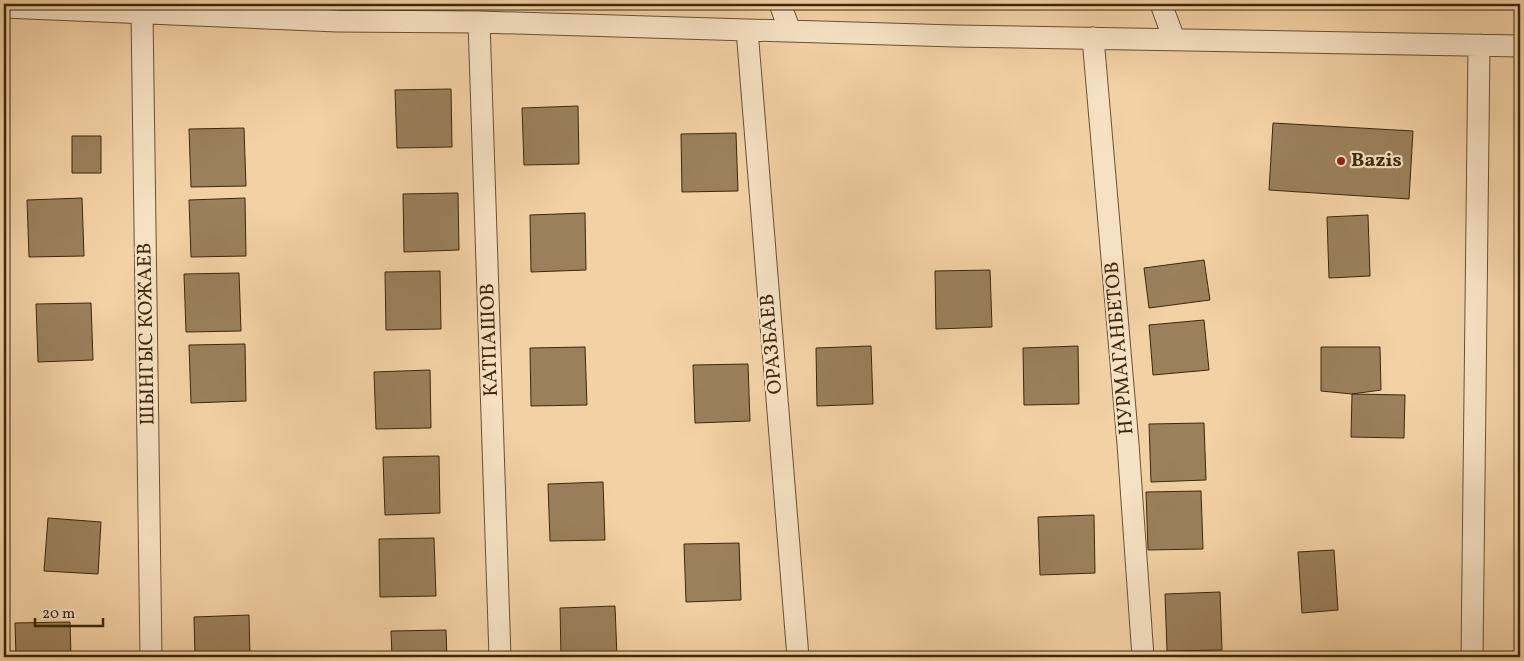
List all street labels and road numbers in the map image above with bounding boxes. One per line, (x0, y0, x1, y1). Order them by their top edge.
street label: ШЫНГЫС КОЖАЕВ (131, 242, 163, 426)
street label: НУРМАГАНБЕТОВ (1098, 260, 1142, 436)
street label: КАТПАШОВ (474, 283, 506, 397)
street label: ОРАЗБАЕВ (754, 293, 790, 395)

